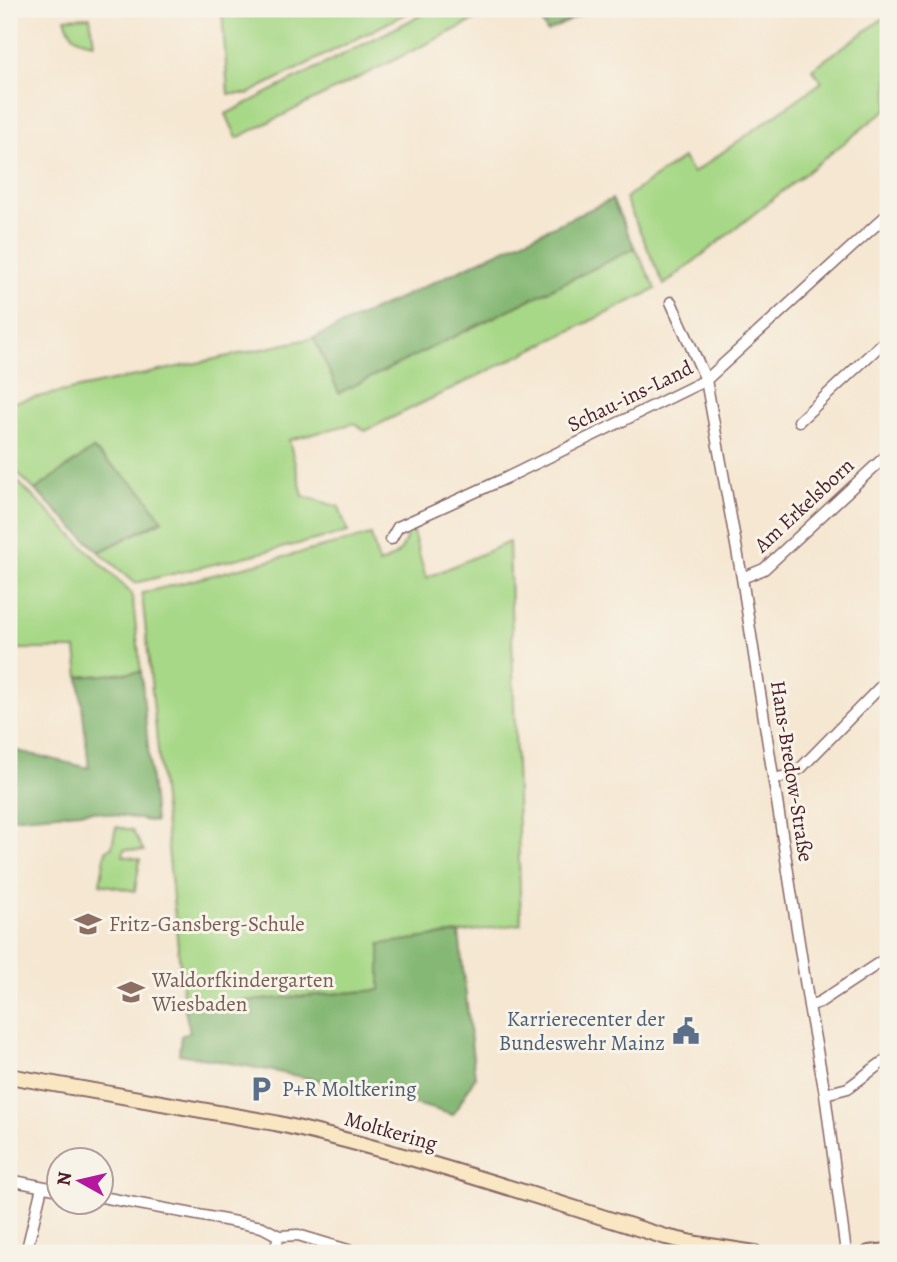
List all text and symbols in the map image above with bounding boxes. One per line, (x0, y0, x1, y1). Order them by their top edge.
street label: Schau-ins-Land (563, 353, 698, 438)
street label: Am Erkelsborn (747, 451, 860, 559)
street label: Hans-Bredow-Straße (764, 678, 820, 864)
school or university icon: Fritz-Gansberg-Schule (73, 909, 103, 939)
place label: Fritz-Gansberg-Schule (109, 910, 305, 938)
place label: Waldorfkindergarten Wiesbaden (151, 966, 334, 1018)
school or university icon: Waldorfkindergarten Wiesbaden (116, 977, 146, 1007)
place label: Karrierecenter der Bundeswehr Mainz (499, 1005, 665, 1057)
public building icon: Karrierecenter der Bundeswehr Mainz (671, 1016, 701, 1046)
parking icon: P+R Moltkering (246, 1074, 276, 1104)
place label: P+R Moltkering (282, 1075, 417, 1103)
street label: Moltkering (341, 1104, 441, 1158)
north arrow (46, 1146, 116, 1216)
text: N (50, 1170, 78, 1187)

